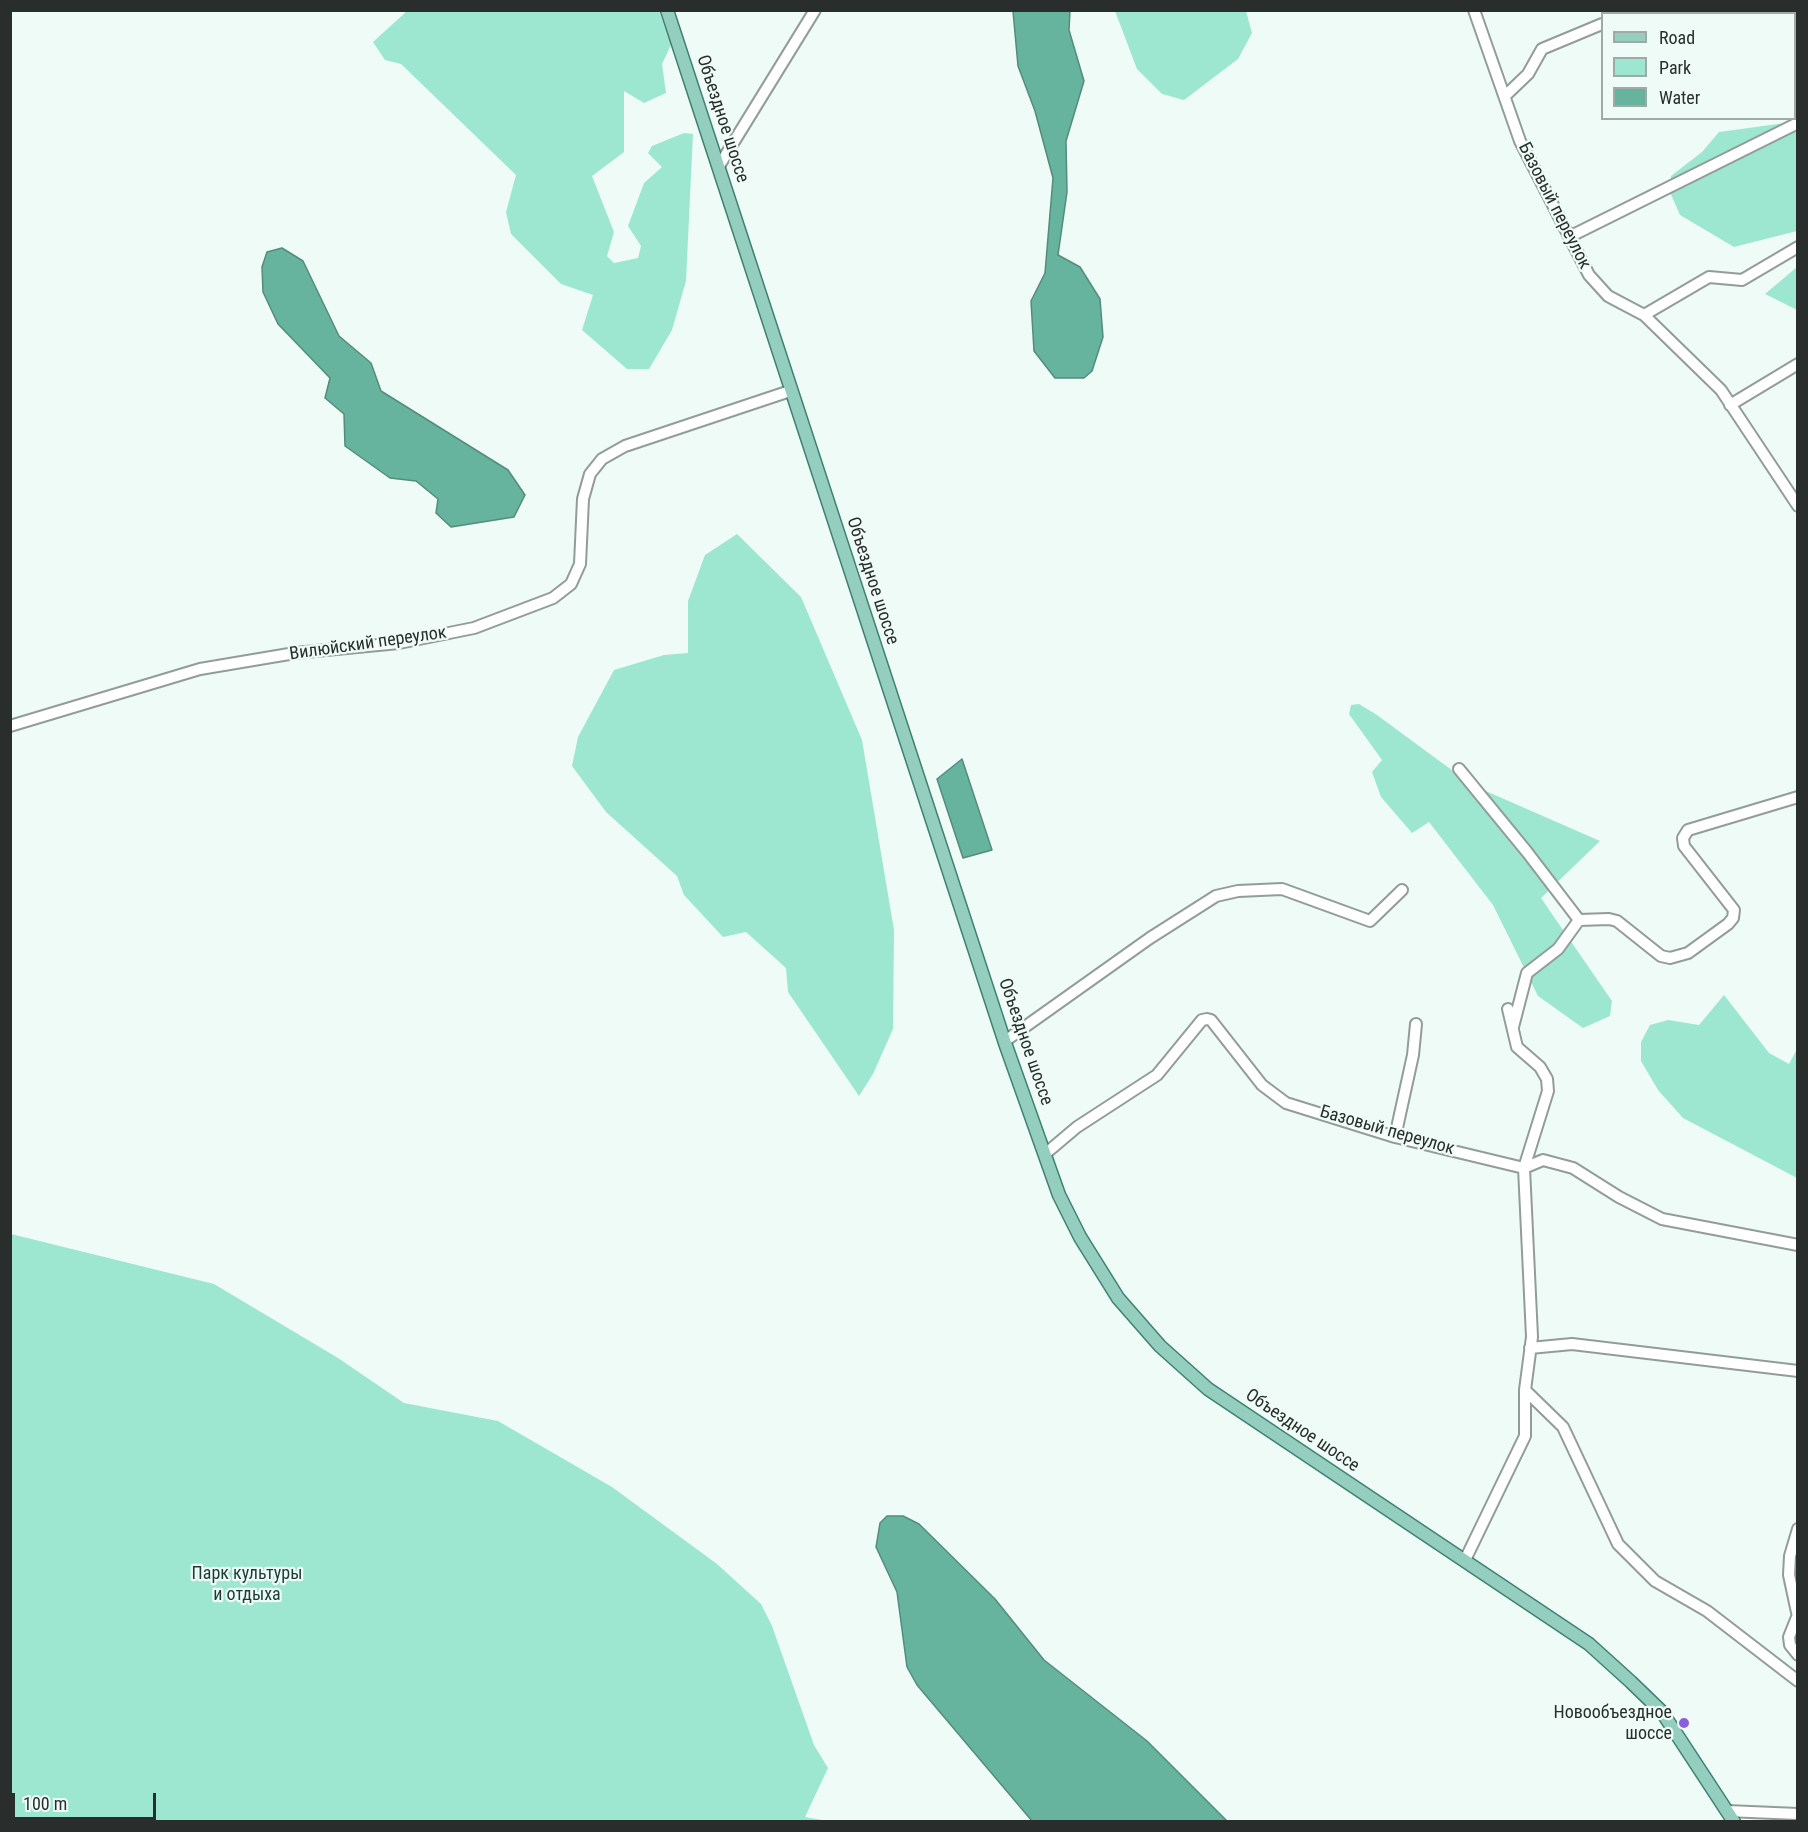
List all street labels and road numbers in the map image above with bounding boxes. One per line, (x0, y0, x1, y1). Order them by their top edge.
street label: Объездное шоссе (691, 52, 753, 186)
street label: Базовый переулок (1513, 139, 1595, 273)
street label: Объездное шоссе (841, 514, 903, 648)
street label: Вилюйский переулок (288, 622, 448, 666)
street label: Объездное шоссе (993, 976, 1057, 1108)
street label: Базовый переулок (1317, 1101, 1457, 1161)
street label: Объездное шоссе (1241, 1385, 1363, 1477)

